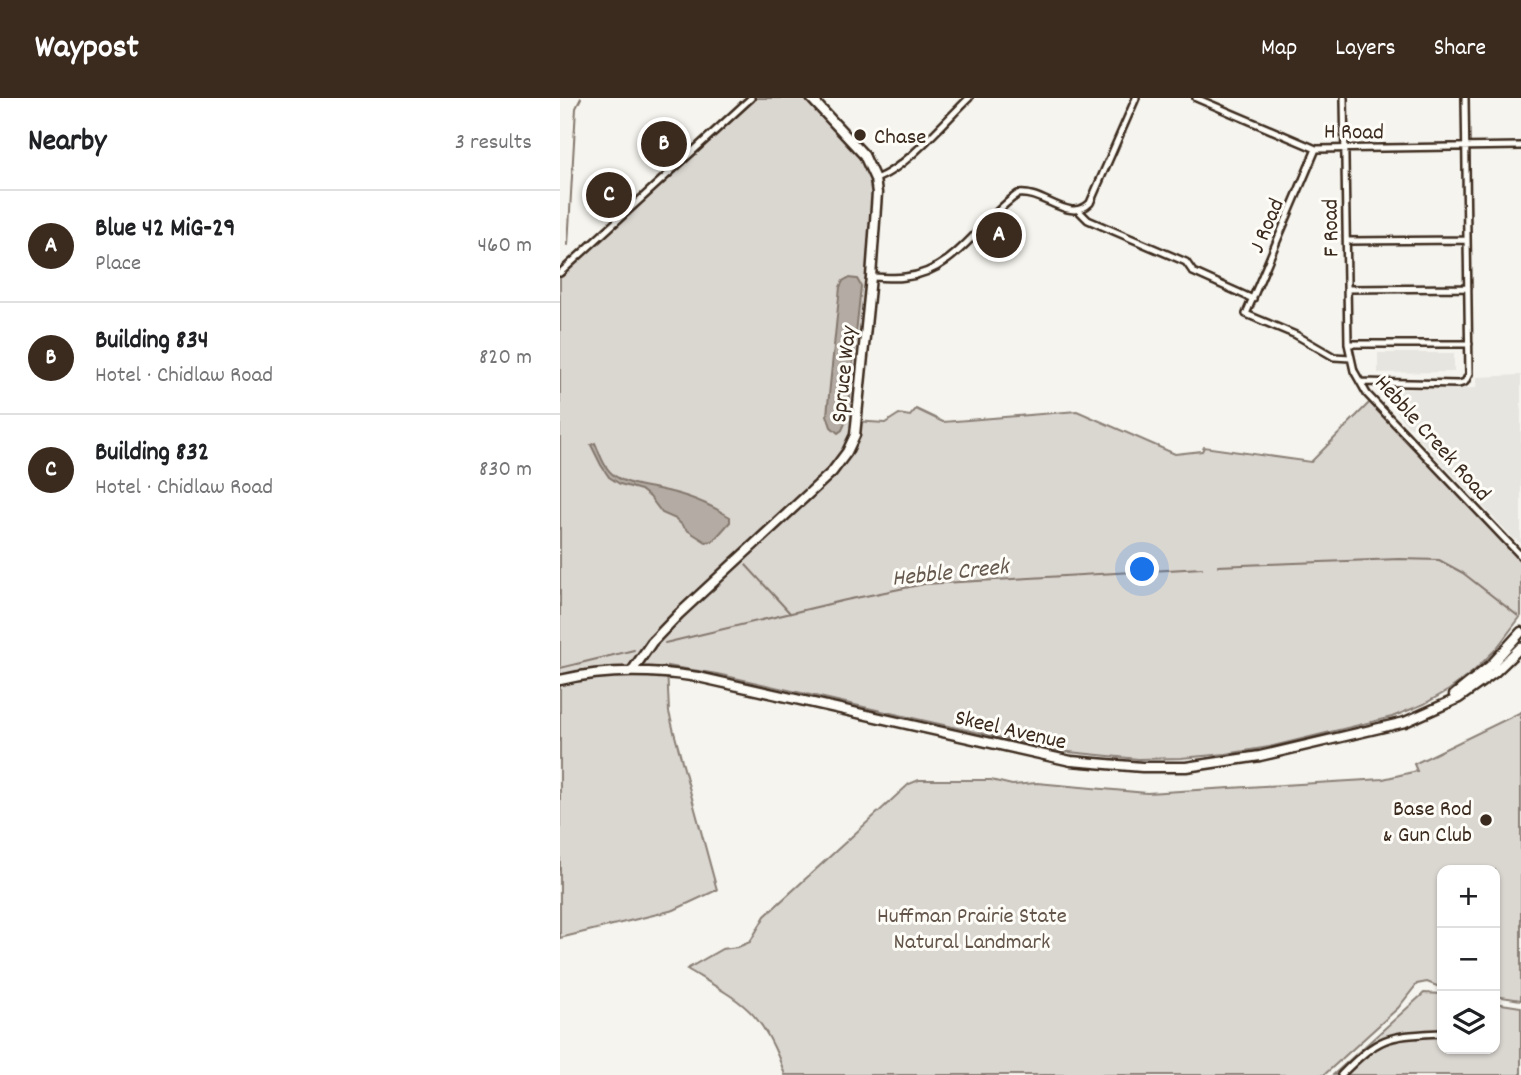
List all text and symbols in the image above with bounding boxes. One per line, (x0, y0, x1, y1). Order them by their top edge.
text: Waypost (35, 26, 139, 73)
text: Map (1261, 32, 1297, 66)
text: Layers (1335, 32, 1396, 66)
text: Share (1434, 32, 1486, 66)
street label: H Road (1324, 116, 1384, 151)
pin: B (641, 118, 687, 170)
text: Nearby (28, 122, 106, 165)
place label: Chase (874, 122, 927, 155)
text: 3 results (455, 127, 532, 160)
marker: Chase (852, 127, 868, 143)
pin: C (586, 169, 632, 221)
street label: J Road (1242, 194, 1294, 259)
street label: F Road (1315, 198, 1350, 257)
pin: A (976, 209, 1022, 261)
text: Blue 42 MiG-29 (95, 211, 236, 248)
text: A (45, 230, 57, 263)
text: 460 m (478, 230, 532, 263)
text: Place (95, 248, 141, 281)
text: Building 834 (95, 323, 209, 360)
street label: Spruce Way (824, 324, 867, 424)
text: B (46, 342, 56, 375)
text: 820 m (479, 342, 532, 375)
text: Hotel · Chidlaw Road (95, 360, 273, 393)
street label: Hebble Creek Road (1365, 369, 1497, 510)
text: Building 832 (95, 435, 209, 472)
text: C (45, 454, 57, 487)
text: 830 m (479, 454, 532, 487)
text: Hotel · Chidlaw Road (95, 472, 273, 505)
water label: Hebble Creek (890, 551, 1012, 597)
your location (1125, 552, 1159, 586)
street label: Skeel Avenue (951, 703, 1069, 760)
place label: Base Rod & Gun Club (1382, 794, 1472, 853)
marker: Base Rod & Gun Club (1478, 812, 1494, 828)
map controls (1437, 865, 1500, 1054)
button: + (1437, 865, 1500, 928)
park label: Huffman Prairie State Natural Landmark (877, 901, 1067, 960)
button: − (1437, 928, 1500, 991)
button: layers (1437, 991, 1500, 1054)

